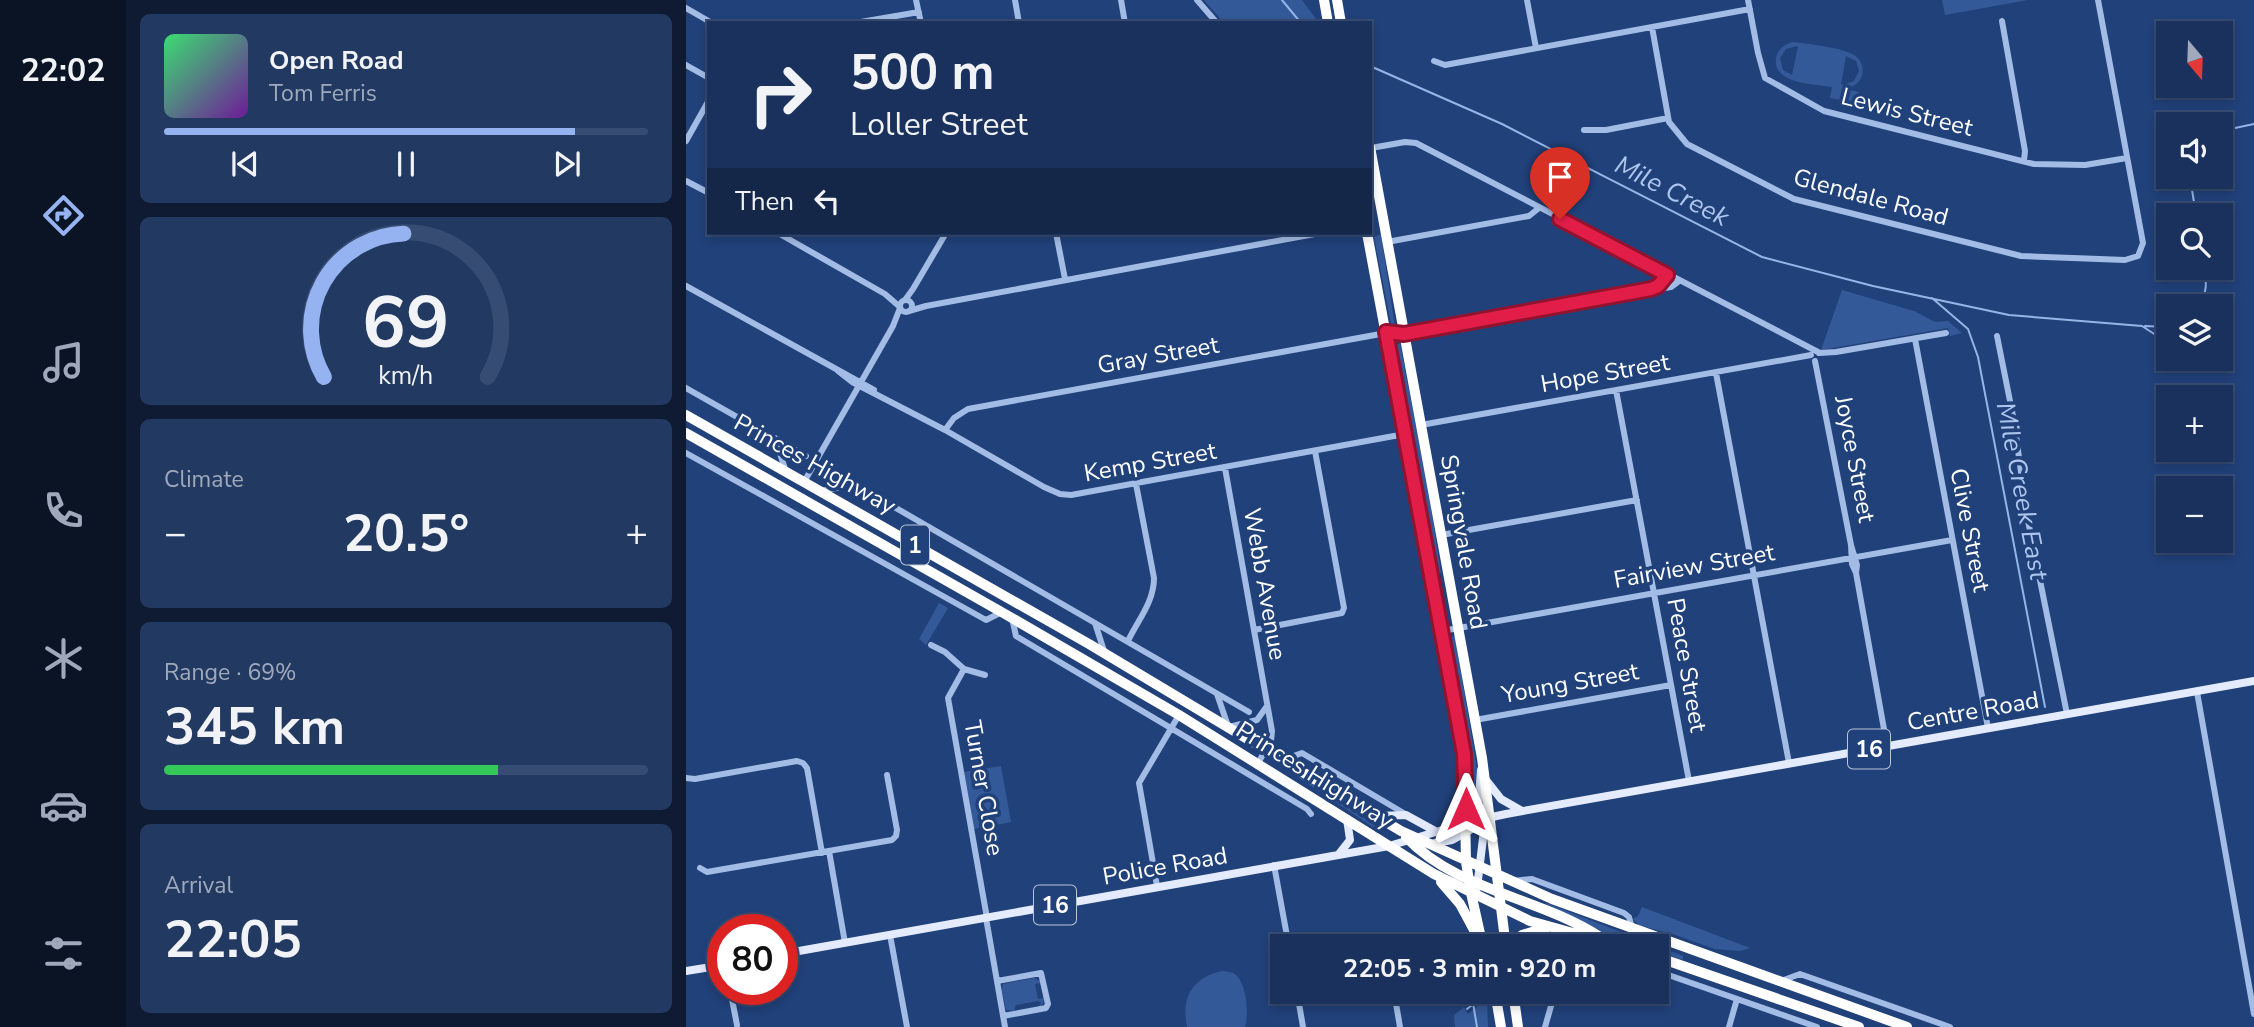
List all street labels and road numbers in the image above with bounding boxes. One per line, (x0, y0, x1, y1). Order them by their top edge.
street label: Lewis Street (1838, 80, 1977, 144)
street label: Glendale Road (1790, 161, 1952, 233)
street label: Gray Street (1095, 329, 1222, 381)
street label: Hope Street (1538, 346, 1672, 400)
street label: Joyce Street (1827, 392, 1883, 526)
street label: Princes Highway (728, 406, 902, 522)
street label: Kemp Street (1081, 435, 1219, 489)
street label: Springvale Road (1433, 452, 1495, 632)
street label: Clive Street (1942, 465, 1998, 595)
street label: Webb Avenue (1236, 506, 1294, 662)
road number: 1 (901, 526, 929, 565)
street label: Fairview Street (1611, 536, 1777, 596)
street label: Peace Street (1659, 596, 1715, 735)
street label: Young Street (1498, 655, 1642, 711)
street label: Centre Road (1905, 684, 2041, 738)
street label: Princes Highway (1230, 714, 1401, 837)
street label: Turner Close (956, 718, 1012, 858)
road number: 16 (1848, 730, 1890, 768)
street label: Police Road (1100, 839, 1230, 893)
road number: 16 (1034, 885, 1076, 924)

